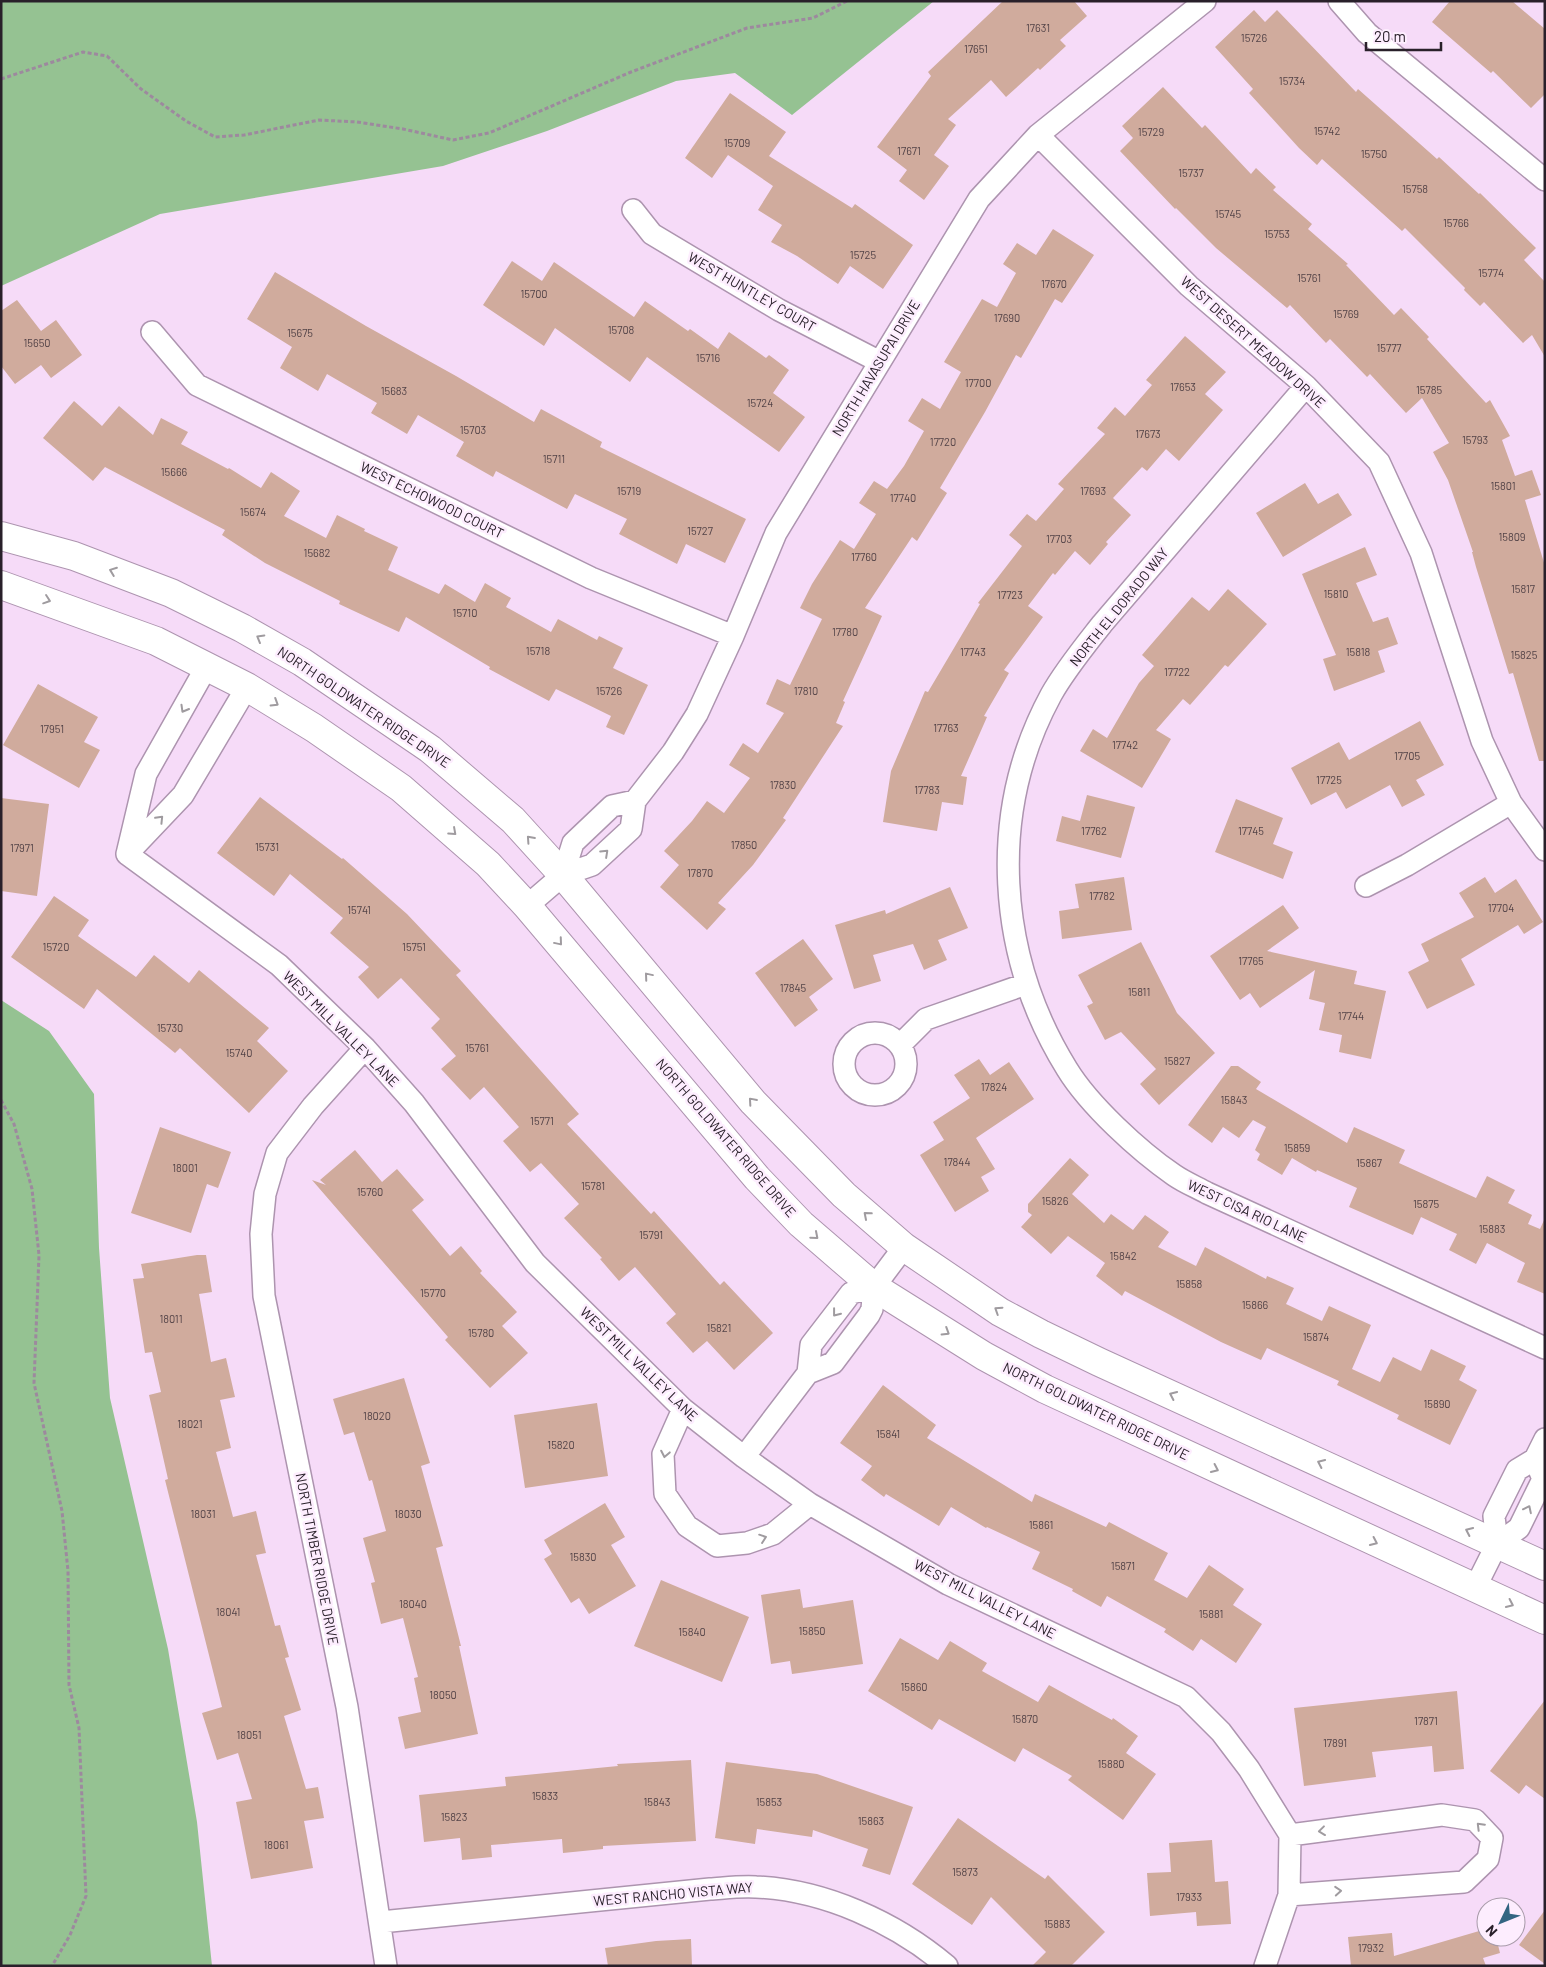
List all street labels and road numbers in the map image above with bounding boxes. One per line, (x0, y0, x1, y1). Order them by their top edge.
street label: WEST HUNTLEY COURT (685, 248, 819, 335)
street label: WEST DESERT MEADOW DRIVE (1177, 272, 1329, 411)
street label: NORTH HAVASUPAI DRIVE (828, 296, 923, 439)
street label: WEST ECHOWOOD COURT (358, 457, 507, 542)
street label: NORTH EL DORADO WAY (1066, 544, 1172, 669)
street label: NORTH GOLDWATER RIDGE DRIVE (275, 642, 454, 771)
street label: WEST MILL VALLEY LANE (280, 967, 403, 1090)
street label: NORTH GOLDWATER RIDGE DRIVE (653, 1055, 800, 1220)
street label: WEST CISA RIO LANE (1185, 1176, 1309, 1246)
street label: WEST MILL VALLEY LANE (577, 1303, 702, 1424)
street label: NORTH GOLDWATER RIDGE DRIVE (1001, 1358, 1192, 1463)
street label: NORTH TIMBER RIDGE DRIVE (292, 1471, 343, 1646)
street label: WEST MILL VALLEY LANE (911, 1555, 1059, 1642)
street label: WEST RANCHO VISTA WAY (592, 1878, 753, 1909)

